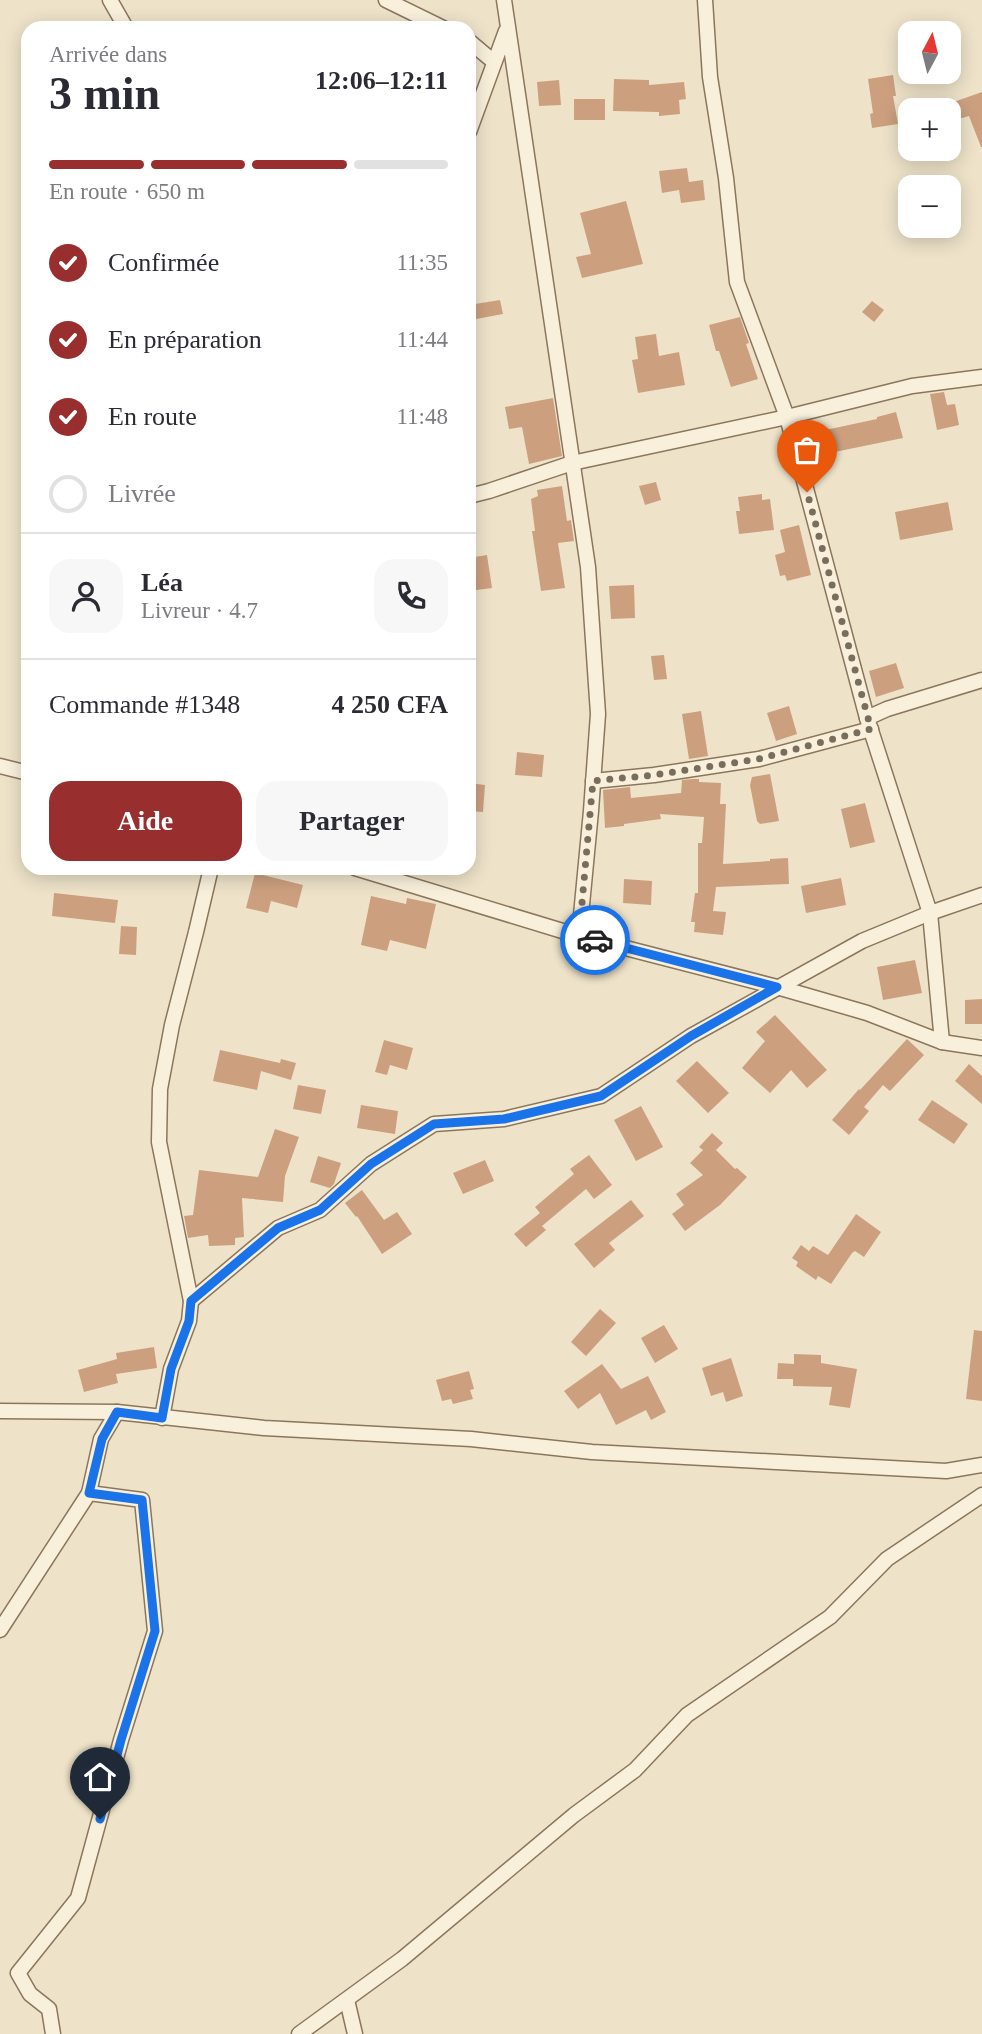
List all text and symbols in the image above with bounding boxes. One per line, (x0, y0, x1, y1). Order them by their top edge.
north arrow (898, 21, 961, 84)
map controls (898, 21, 961, 238)
text: Arrivée dans (49, 42, 167, 67)
text: 12:06–12:11 (315, 66, 448, 95)
text: 3 min (49, 68, 160, 119)
button: + (898, 98, 961, 161)
button: − (898, 175, 961, 238)
text: En route · 650 m (49, 179, 205, 204)
icon: check (49, 244, 87, 282)
text: Confirmée (108, 248, 219, 277)
text: 11:35 (396, 250, 448, 275)
icon: check (49, 321, 87, 359)
text: En préparation (108, 325, 262, 354)
text: 11:44 (396, 327, 448, 352)
icon: check (49, 398, 87, 436)
text: En route (108, 402, 197, 431)
text: 11:48 (396, 404, 448, 429)
pin (777, 420, 837, 492)
icon: bag (788, 431, 826, 469)
text: Livrée (108, 479, 176, 508)
button: person (49, 559, 123, 633)
button: phone (374, 559, 448, 633)
text: Léa (141, 568, 183, 597)
text: Livreur · 4.7 (141, 598, 258, 623)
text: Commande #1348 (49, 690, 240, 719)
text: 4 250 CFA (331, 690, 448, 719)
button: Aide (49, 781, 242, 861)
button: Partager (256, 781, 448, 861)
courier (560, 905, 630, 975)
icon: car (576, 921, 614, 959)
pin (70, 1747, 130, 1819)
icon: home (81, 1758, 119, 1796)

